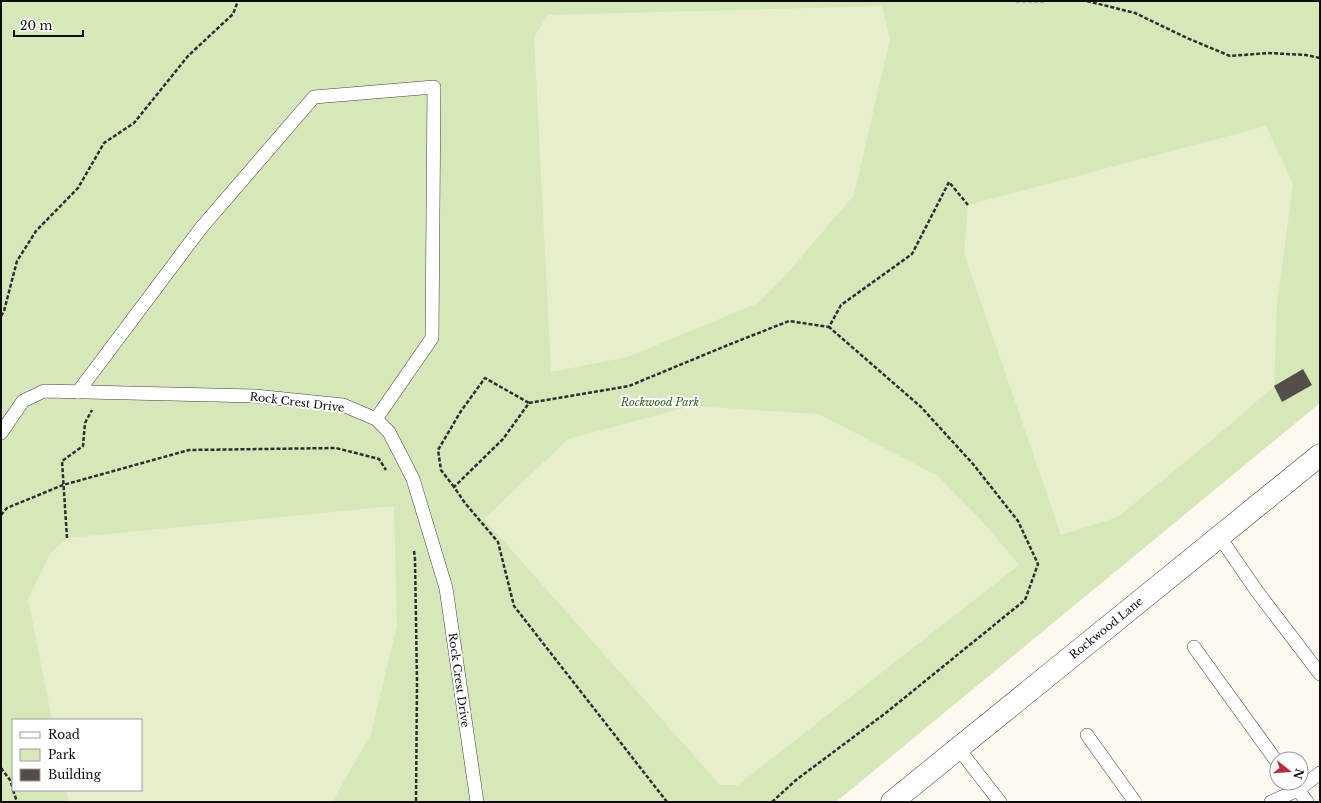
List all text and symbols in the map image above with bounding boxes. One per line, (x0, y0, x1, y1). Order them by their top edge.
scale bar (14, 12, 83, 38)
text: 20 m (20, 18, 52, 33)
street label: Rock Crest Drive (249, 389, 345, 415)
park label: Rockwood Park (620, 395, 700, 409)
street label: Rockwood Lane (1066, 594, 1146, 662)
street label: Rock Crest Drive (445, 632, 473, 728)
legend (12, 719, 142, 791)
text: Road (48, 727, 80, 742)
text: Park (48, 747, 76, 762)
north arrow (1269, 751, 1309, 791)
text: Building (48, 767, 102, 782)
text: N (1290, 767, 1307, 782)

